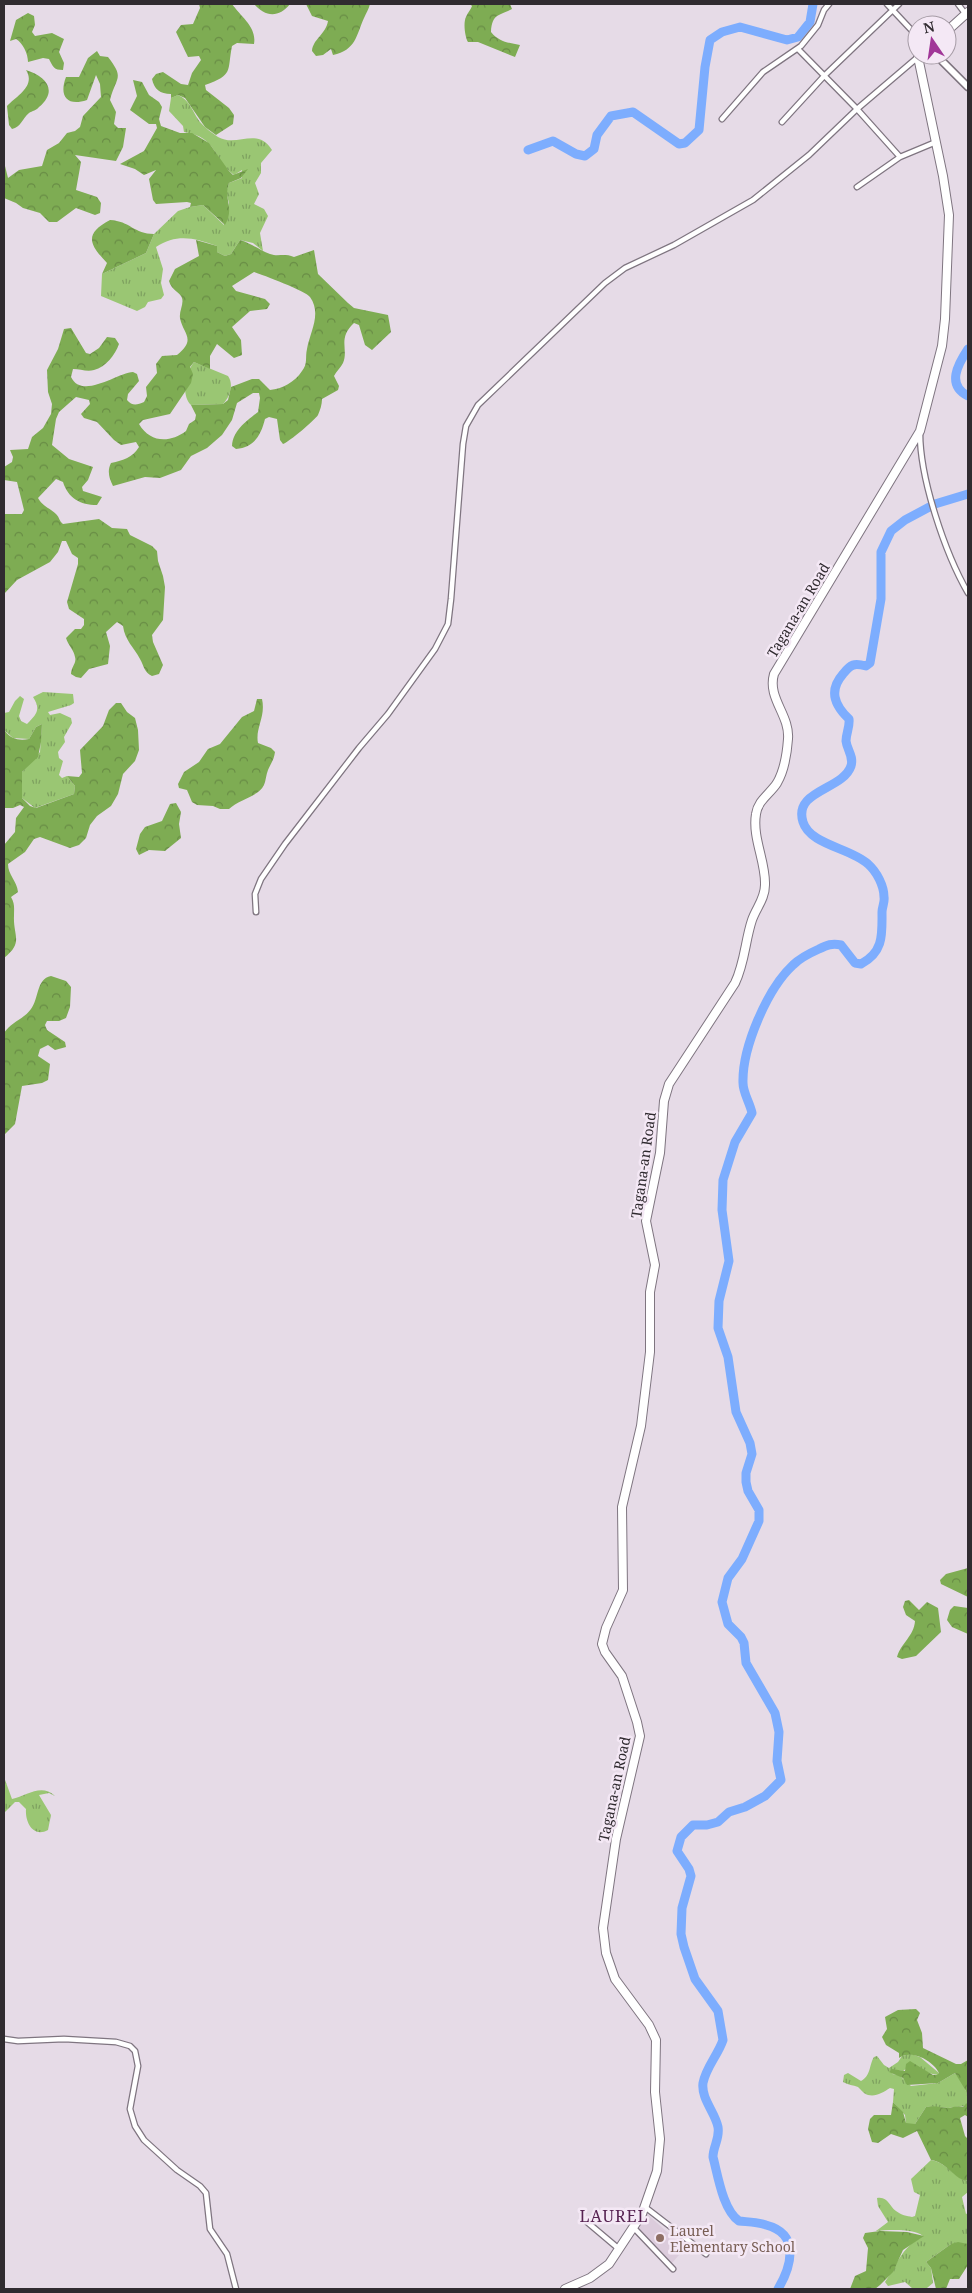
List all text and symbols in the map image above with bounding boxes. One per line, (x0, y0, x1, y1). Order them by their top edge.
north arrow (907, 15, 957, 65)
text: N (921, 16, 936, 37)
street label: Tagana-an Road (762, 559, 834, 661)
street label: Tagana-an Road (626, 1110, 660, 1219)
street label: Tagana-an Road (594, 1734, 634, 1843)
district label: LAUREL (580, 2205, 648, 2227)
place label: Laurel Elementary School (670, 2221, 796, 2256)
marker: Laurel Elementary School (654, 2232, 666, 2244)

